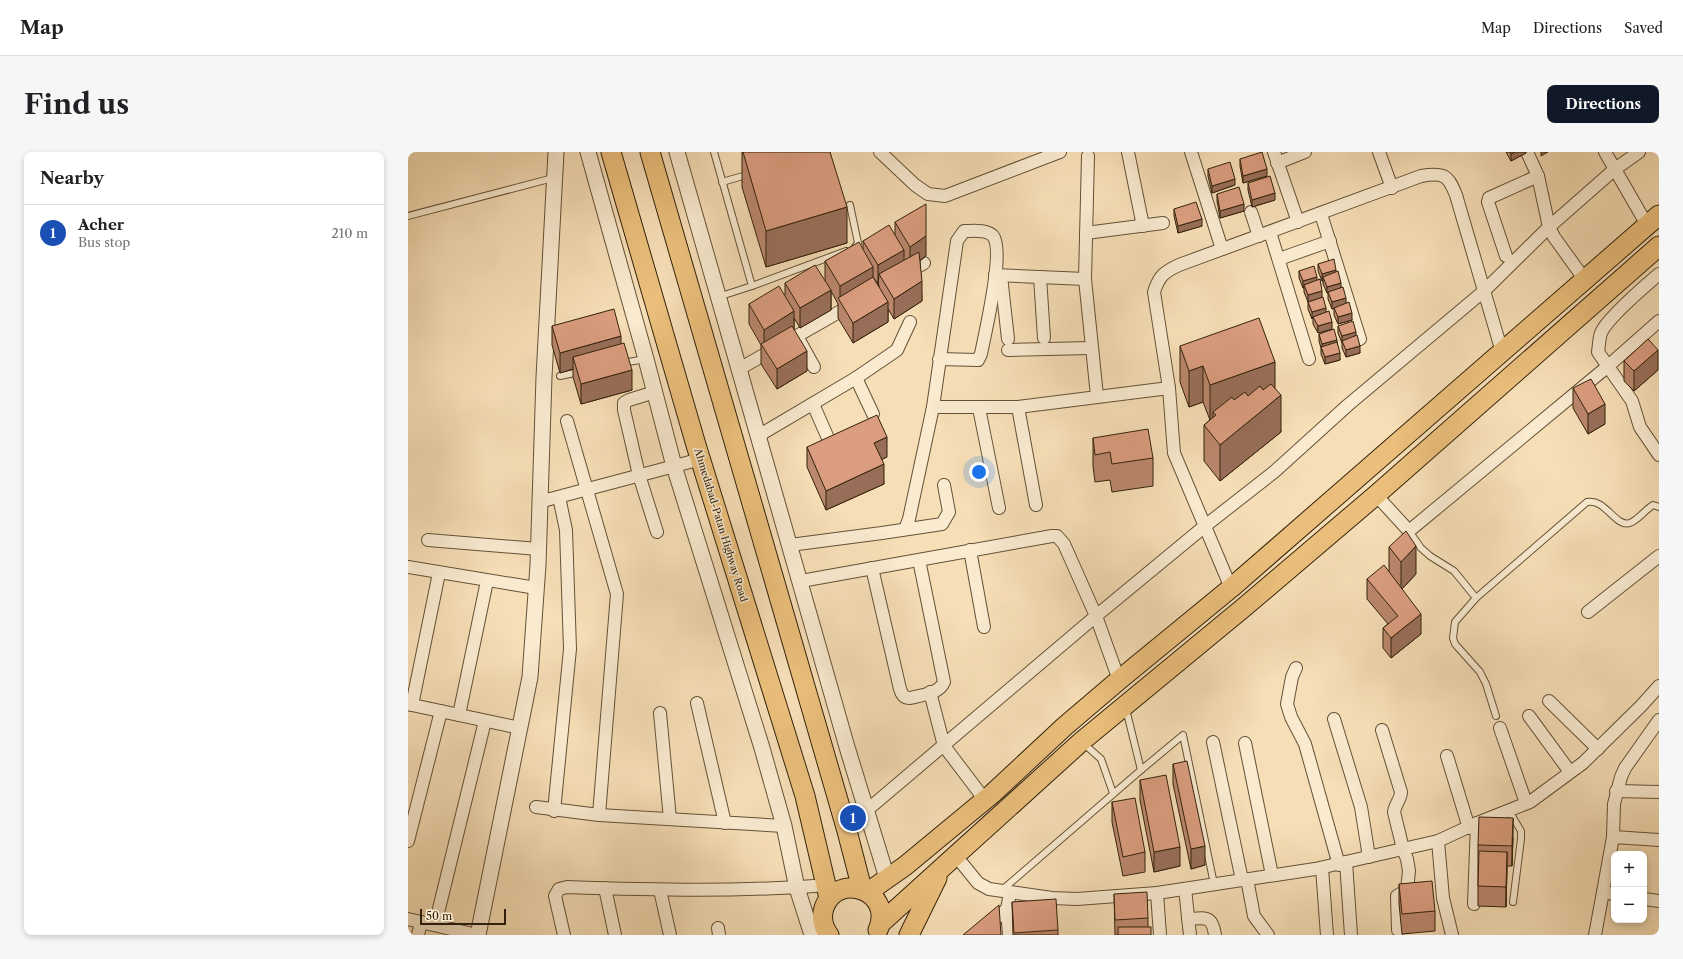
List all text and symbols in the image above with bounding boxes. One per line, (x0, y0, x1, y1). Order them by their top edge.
text: Map (20, 16, 64, 39)
text: Map (1481, 19, 1511, 37)
text: Directions (1533, 19, 1602, 37)
text: Saved (1624, 19, 1663, 37)
button: Directions (1547, 85, 1659, 123)
text: Find us (24, 87, 129, 121)
text: Nearby (40, 168, 104, 188)
text: Acher (78, 215, 124, 234)
text: 1 (50, 225, 56, 241)
text: 210 m (331, 225, 368, 241)
text: Bus stop (78, 234, 130, 250)
street label: Ahmedabad-Patan Highway Road (691, 446, 751, 603)
your location (969, 462, 989, 482)
pin: 1 (840, 803, 866, 833)
map controls (1611, 851, 1647, 923)
button: + (1611, 851, 1647, 887)
button: − (1611, 887, 1647, 923)
scale bar (420, 907, 506, 926)
text: 50 m (426, 909, 452, 923)

